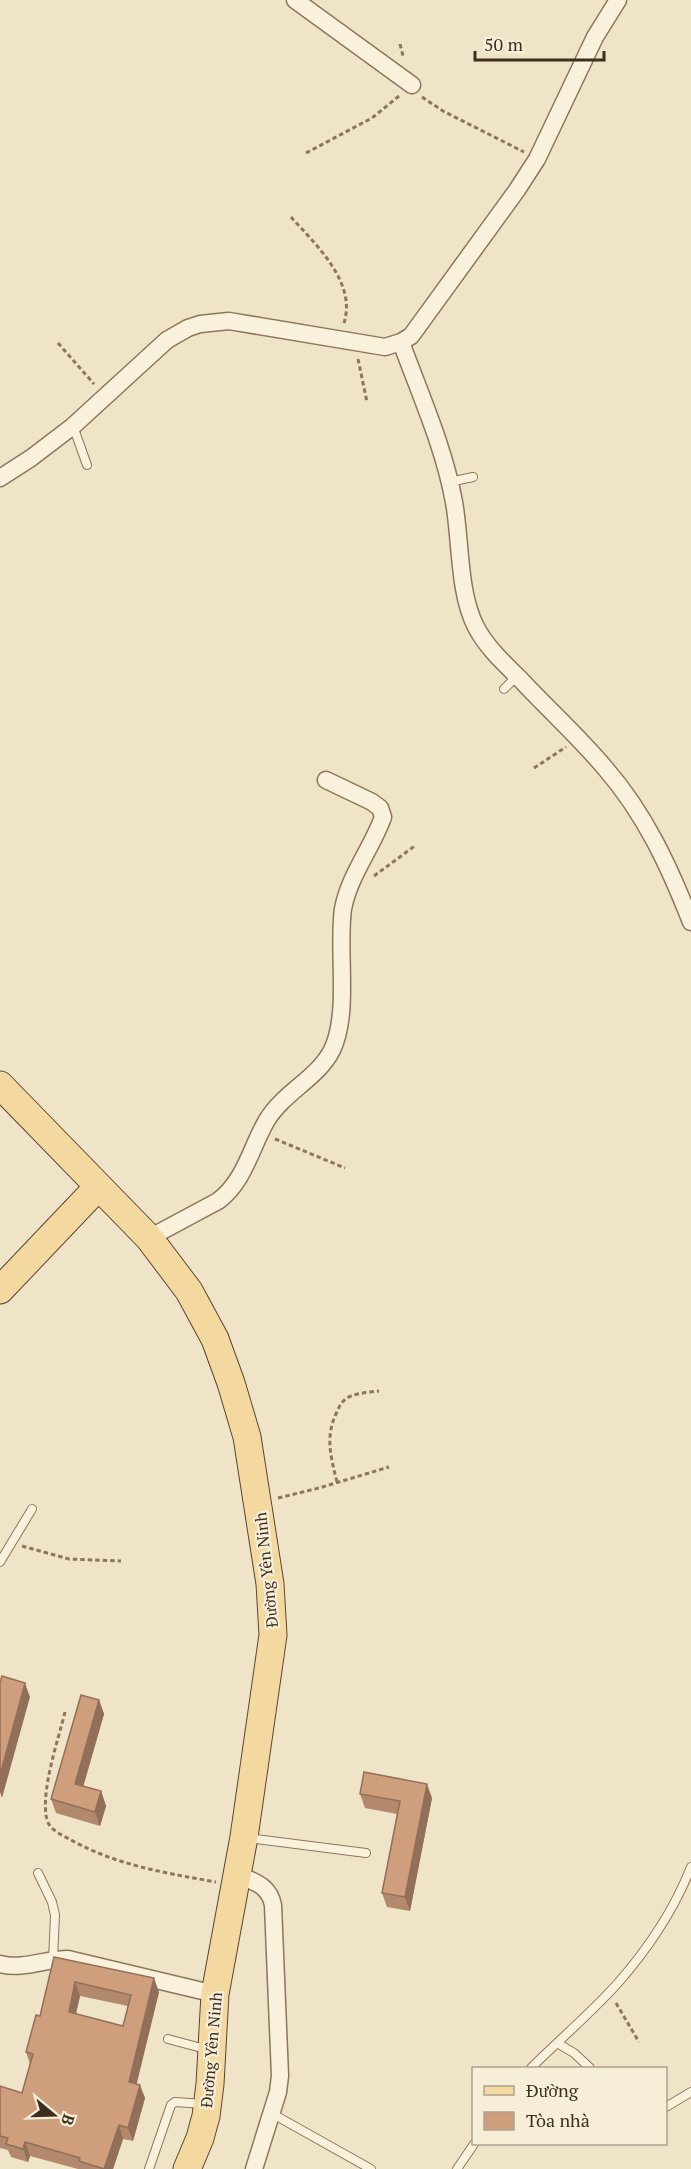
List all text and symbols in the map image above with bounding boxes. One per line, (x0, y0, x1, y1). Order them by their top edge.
scale bar (475, 24, 604, 62)
text: 50 m (484, 32, 524, 56)
street label: Đường Yên Ninh (249, 1511, 283, 1629)
street label: Đường Yên Ninh (195, 1991, 227, 2109)
legend (472, 2067, 667, 2145)
text: Đường (526, 2078, 579, 2102)
north arrow (24, 2085, 84, 2145)
text: Tòa nhà (526, 2108, 590, 2132)
text: B (56, 2111, 80, 2128)

